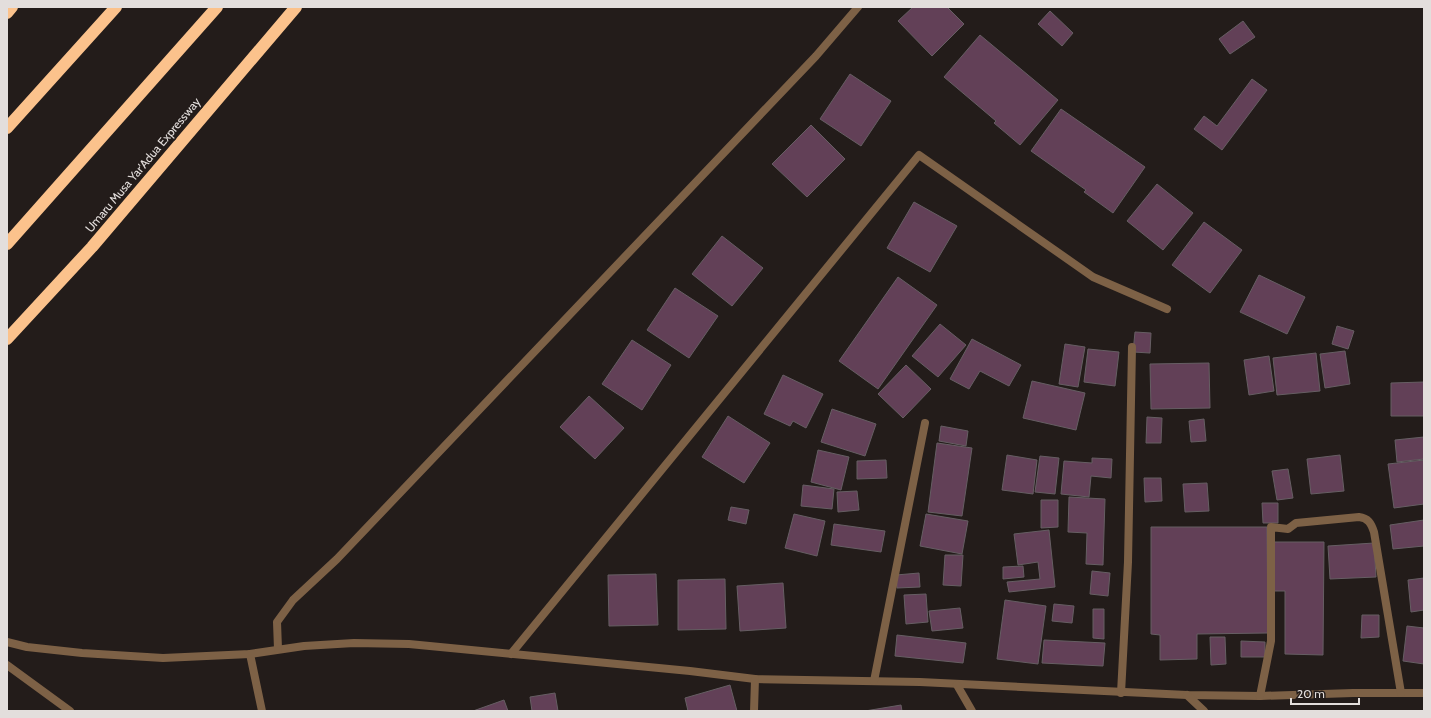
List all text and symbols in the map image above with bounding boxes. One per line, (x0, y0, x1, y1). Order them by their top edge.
street label: Umaru Musa Yar'Adua Expressway (82, 94, 204, 235)
scale bar (1291, 680, 1359, 706)
text: 20 m (1297, 686, 1325, 701)

